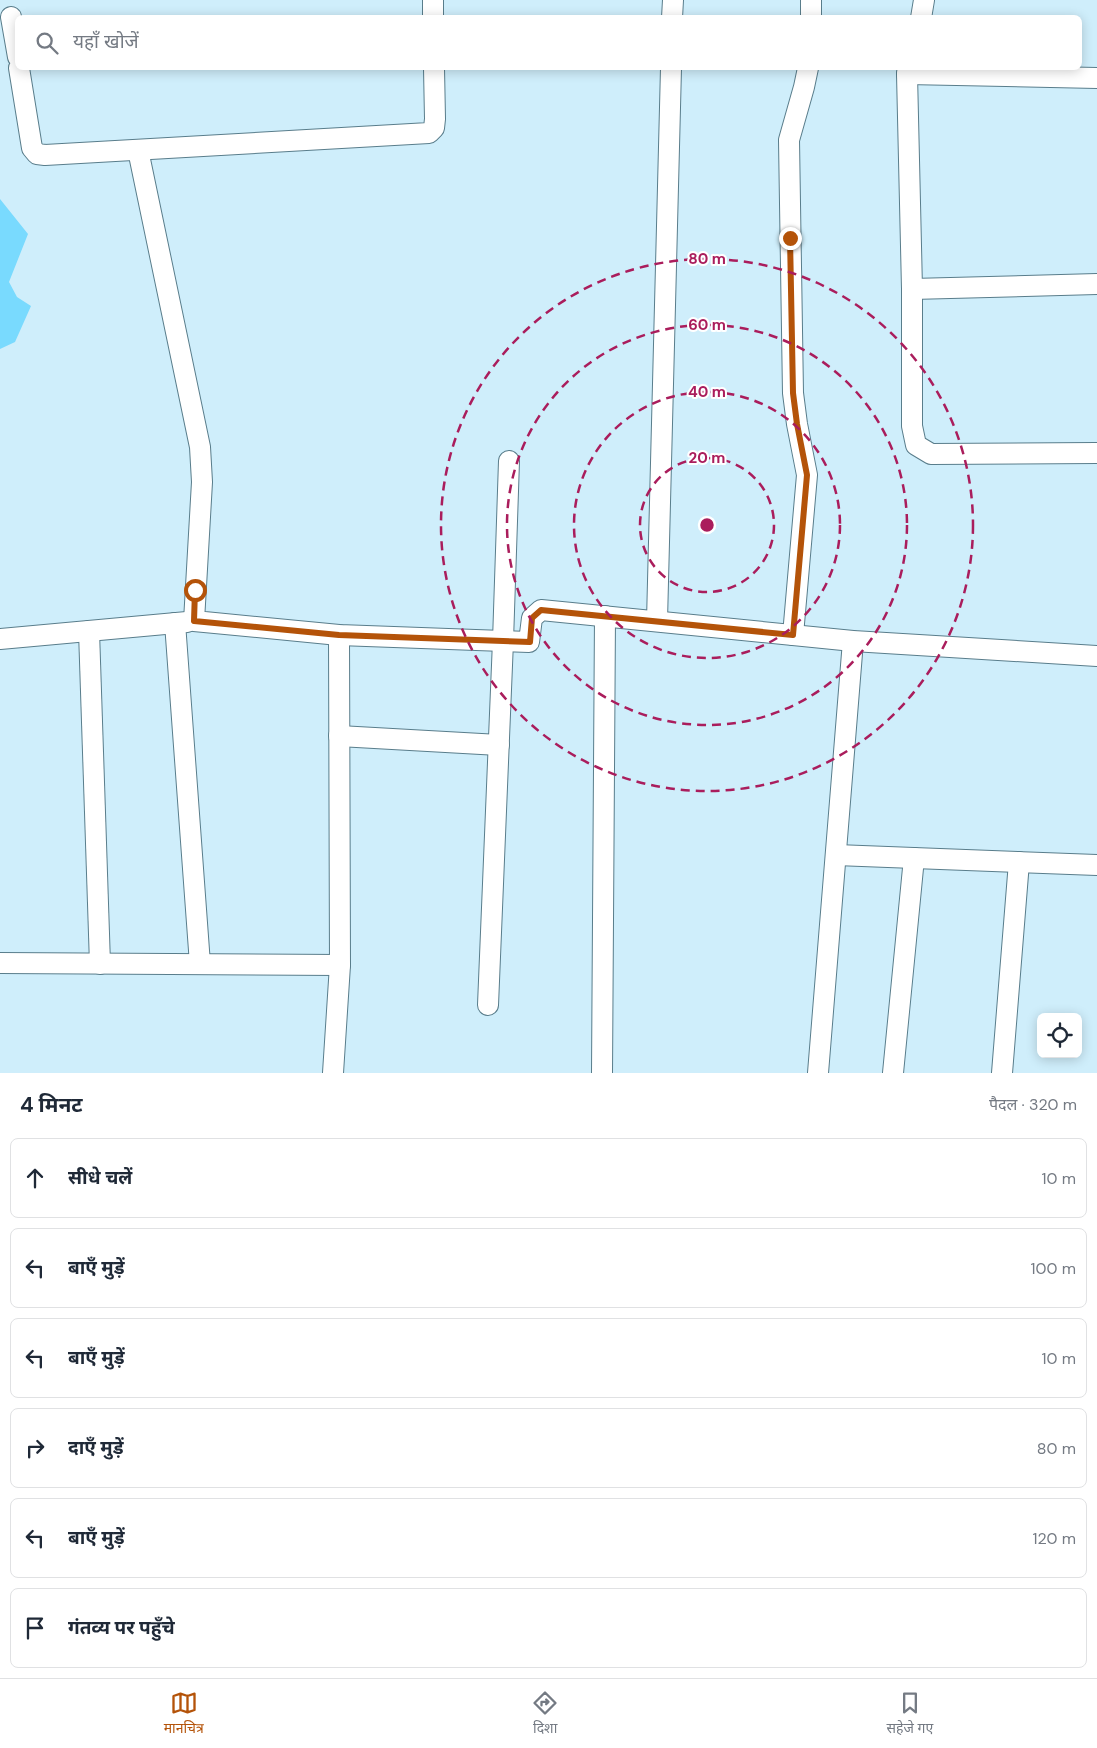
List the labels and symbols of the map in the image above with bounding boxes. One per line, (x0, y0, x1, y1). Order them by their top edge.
route end (779, 227, 802, 250)
text: 80 m (688, 249, 726, 269)
text: 60 m (688, 315, 726, 335)
text: 40 m (688, 382, 726, 402)
text: 20 m (689, 448, 725, 468)
centre of rings (698, 516, 716, 534)
route start (184, 579, 207, 602)

